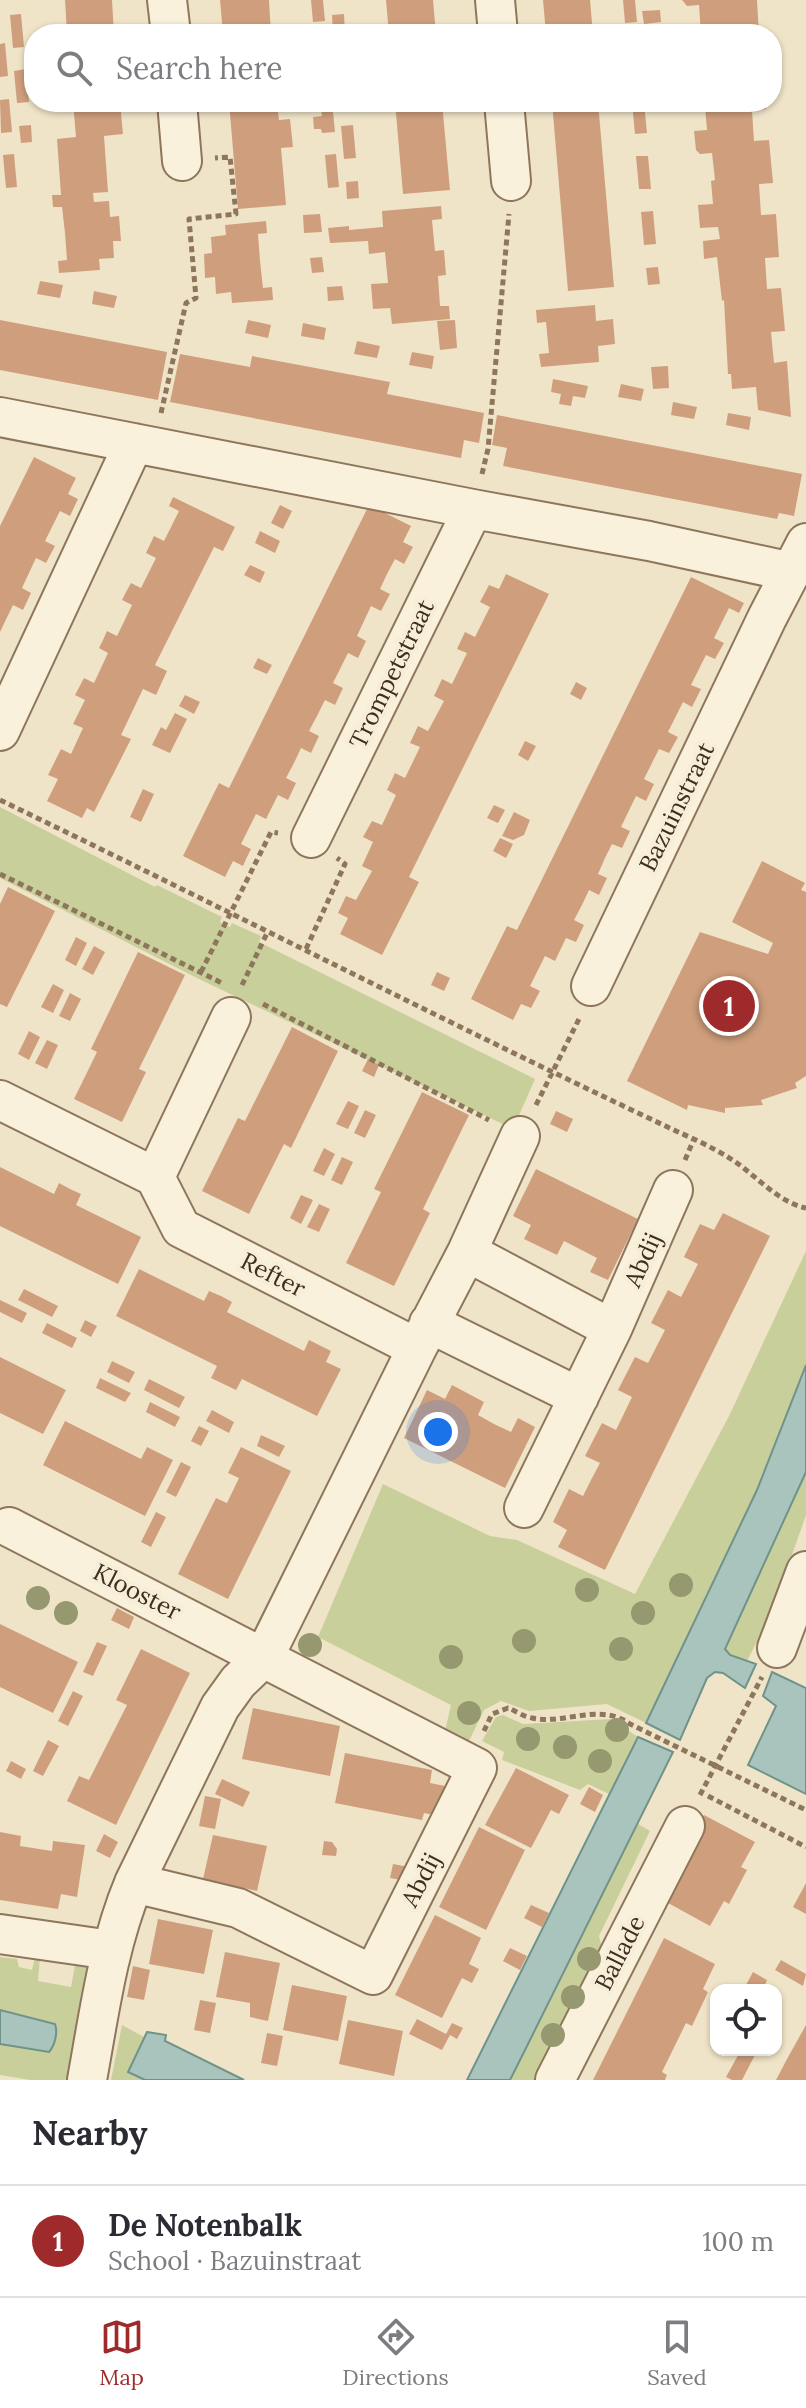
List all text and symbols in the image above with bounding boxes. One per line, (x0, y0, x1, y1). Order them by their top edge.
search box (24, 24, 782, 112)
icon: search (52, 46, 96, 90)
text: Search here (116, 49, 283, 87)
street label: Trompetstraat (342, 594, 441, 753)
street label: Bazuinstraat (632, 737, 721, 876)
pin: 1 (703, 976, 755, 1036)
street label: Abdij (617, 1228, 668, 1293)
street label: Refter (235, 1245, 312, 1304)
your location (418, 1412, 458, 1452)
street label: Klooster (88, 1556, 187, 1627)
street label: Abdij (393, 1848, 447, 1913)
street label: Ballade (588, 1910, 652, 1996)
map controls (710, 1984, 782, 2056)
button: locate (710, 1984, 782, 2056)
text: Nearby (32, 2111, 148, 2154)
text: De Notenbalk (108, 2206, 302, 2244)
text: 1 (53, 2225, 63, 2258)
text: 100 m (702, 2225, 774, 2258)
text: School · Bazuinstraat (108, 2244, 361, 2277)
tab: Map (99, 2315, 144, 2391)
tab: Directions (342, 2315, 449, 2391)
tab: Saved (647, 2315, 707, 2391)

